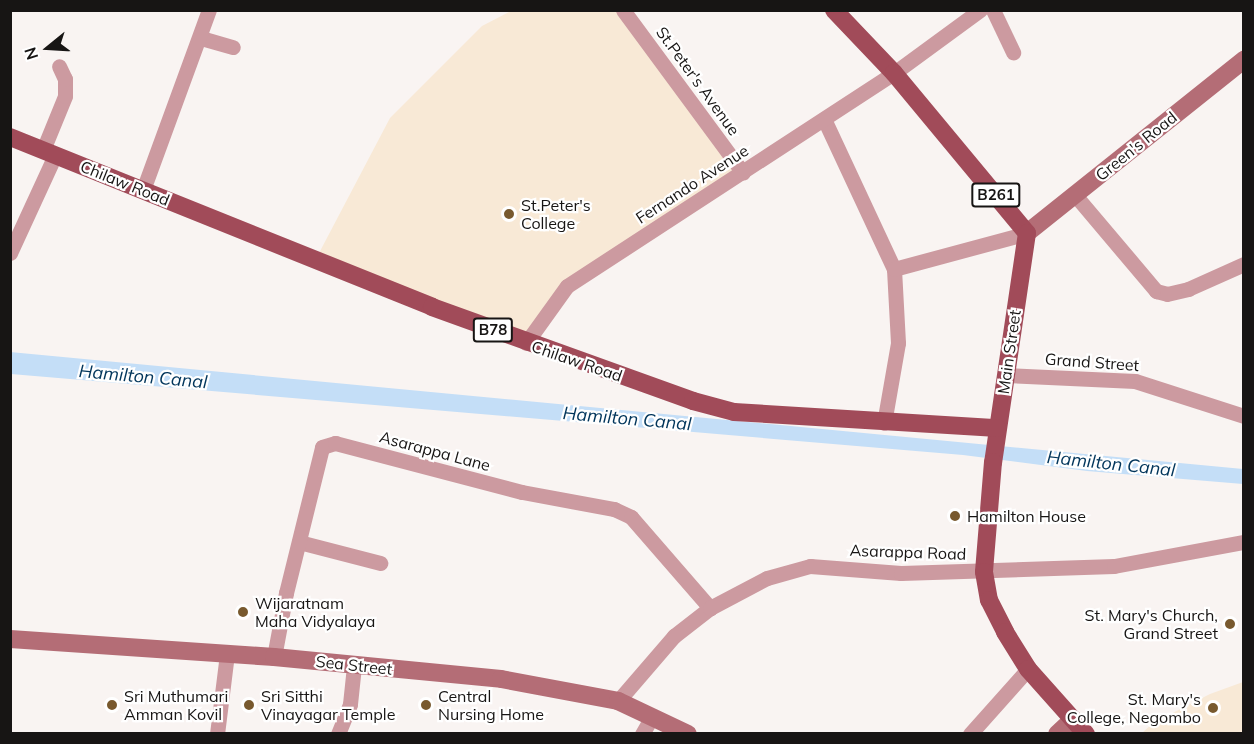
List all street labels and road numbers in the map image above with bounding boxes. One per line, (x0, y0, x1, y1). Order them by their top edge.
street label: St.Peter's Avenue (652, 23, 744, 139)
street label: Green's Road (1091, 107, 1181, 185)
street label: Fernando Avenue (632, 140, 752, 228)
street label: Chilaw Road (77, 156, 173, 210)
road number: B261 (970, 183, 1022, 207)
street label: Main Street (994, 309, 1024, 395)
road number: B78 (472, 318, 514, 342)
street label: Chilaw Road (529, 336, 625, 386)
street label: Grand Street (1044, 349, 1140, 375)
street label: Asarappa Lane (378, 427, 492, 475)
street label: Asarappa Road (849, 540, 967, 564)
street label: Sea Street (315, 651, 393, 679)

